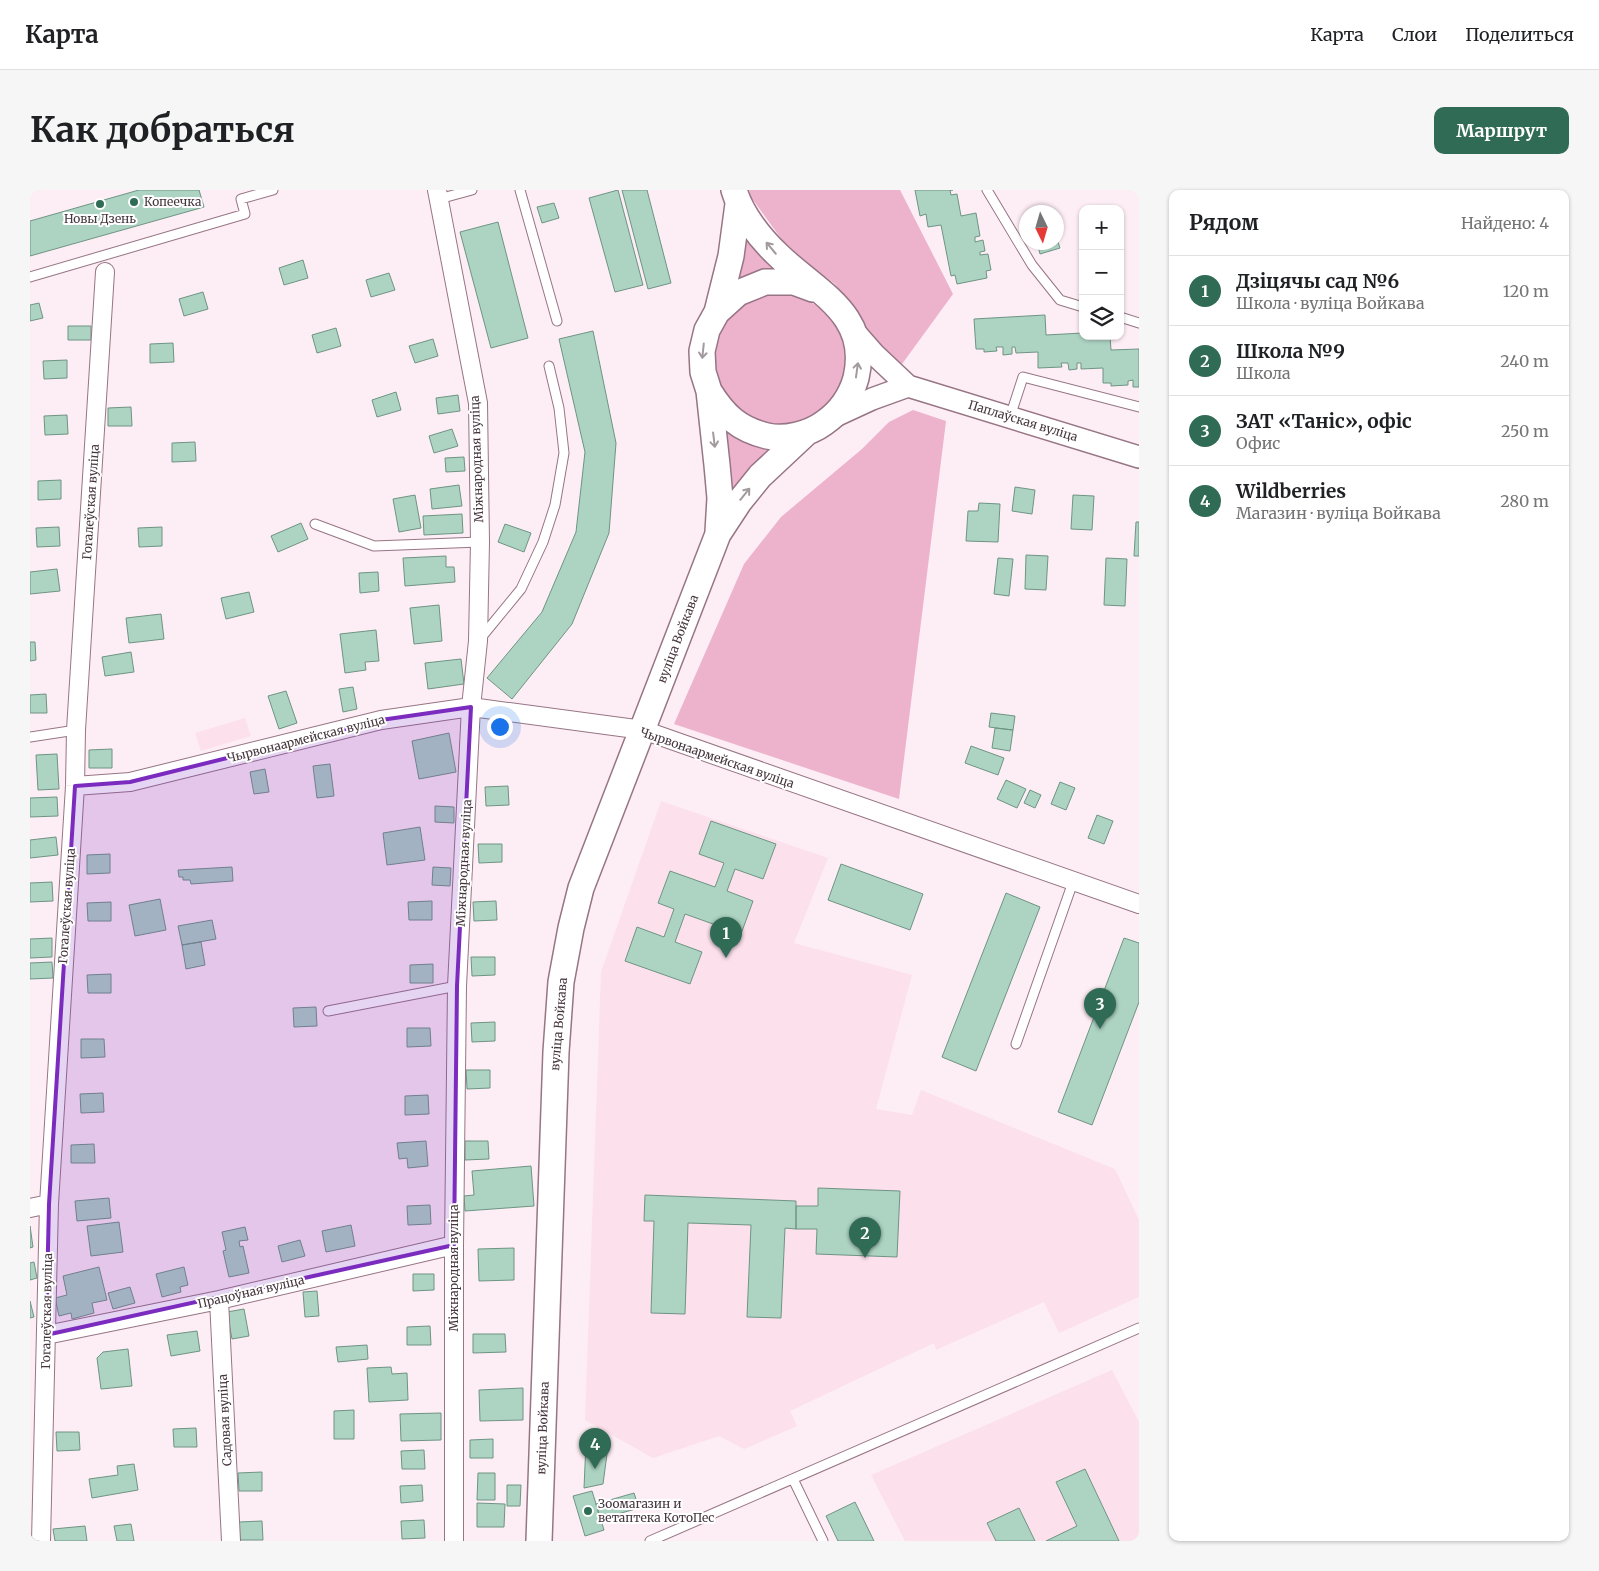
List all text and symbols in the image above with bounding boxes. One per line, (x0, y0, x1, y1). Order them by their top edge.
text: Карта (25, 19, 99, 50)
text: Карта (1310, 23, 1364, 46)
text: Слои (1392, 23, 1437, 46)
text: Поделиться (1465, 23, 1574, 46)
button: Маршрут (1434, 107, 1569, 154)
text: Как добраться (30, 108, 295, 152)
place label: Копеечка (144, 194, 202, 209)
marker: Копеечка (128, 196, 140, 208)
marker: Новы Дзень (94, 198, 106, 210)
north arrow (1019, 205, 1064, 250)
map controls (1079, 205, 1124, 340)
button: + (1079, 205, 1124, 250)
text: Рядом (1189, 209, 1259, 236)
place label: Новы Дзень (64, 211, 136, 226)
text: Найдено: 4 (1461, 213, 1549, 233)
one-way arrow (766, 241, 777, 254)
button: − (1079, 250, 1124, 295)
text: Дзіцячы сад №6 (1236, 269, 1399, 293)
text: 1 (1201, 281, 1209, 301)
text: 120 m (1503, 281, 1549, 301)
text: Школа · вуліца Войкава (1236, 293, 1425, 313)
button: layers (1079, 295, 1124, 340)
text: Школа №9 (1236, 339, 1345, 363)
one-way arrow (698, 342, 708, 358)
text: 2 (1200, 351, 1210, 371)
text: 240 m (1500, 351, 1549, 371)
one-way arrow (852, 363, 862, 379)
text: Школа (1236, 363, 1291, 383)
street label: Міжнародная вуліца (467, 395, 486, 523)
street label: Паплаўская вуліца (967, 397, 1080, 444)
text: ЗАТ «Таніс», офіс (1236, 409, 1412, 433)
text: 3 (1200, 421, 1210, 441)
text: 250 m (1501, 421, 1549, 441)
one-way arrow (709, 431, 719, 447)
text: Офис (1236, 433, 1280, 453)
street label: Гогалеўская вуліца (79, 443, 102, 560)
text: Wildberries (1236, 479, 1346, 503)
one-way arrow (740, 488, 751, 501)
text: 4 (1200, 491, 1210, 511)
text: 280 m (1500, 491, 1549, 511)
text: Магазин · вуліца Войкава (1236, 503, 1441, 523)
street label: вуліца Войкава (654, 592, 701, 685)
street label: Чырвонаармейская вуліца (226, 712, 387, 765)
your location (487, 714, 513, 740)
street label: Чырвонаармейская вуліца (638, 724, 797, 791)
street label: Міжнародная вуліца (453, 799, 474, 927)
street label: Гогалеўская вуліца (55, 847, 78, 964)
pin: 1 (710, 917, 742, 958)
street label: вуліца Войкава (547, 976, 570, 1071)
pin: 3 (1084, 988, 1116, 1029)
street label: Міжнародная вуліца (446, 1204, 461, 1332)
pin: 2 (849, 1217, 881, 1258)
street label: Гогалеўская вуліца (38, 1252, 55, 1369)
street label: Працоўная вуліца (196, 1272, 306, 1311)
street label: Садовая вуліца (215, 1373, 234, 1466)
street label: вуліца Войкава (533, 1380, 552, 1475)
pin: 4 (579, 1428, 611, 1469)
place label: Зоомагазин и ветаптека КотоПес (598, 1496, 714, 1525)
marker: Зоомагазин и ветаптека КотоПес (582, 1505, 594, 1517)

